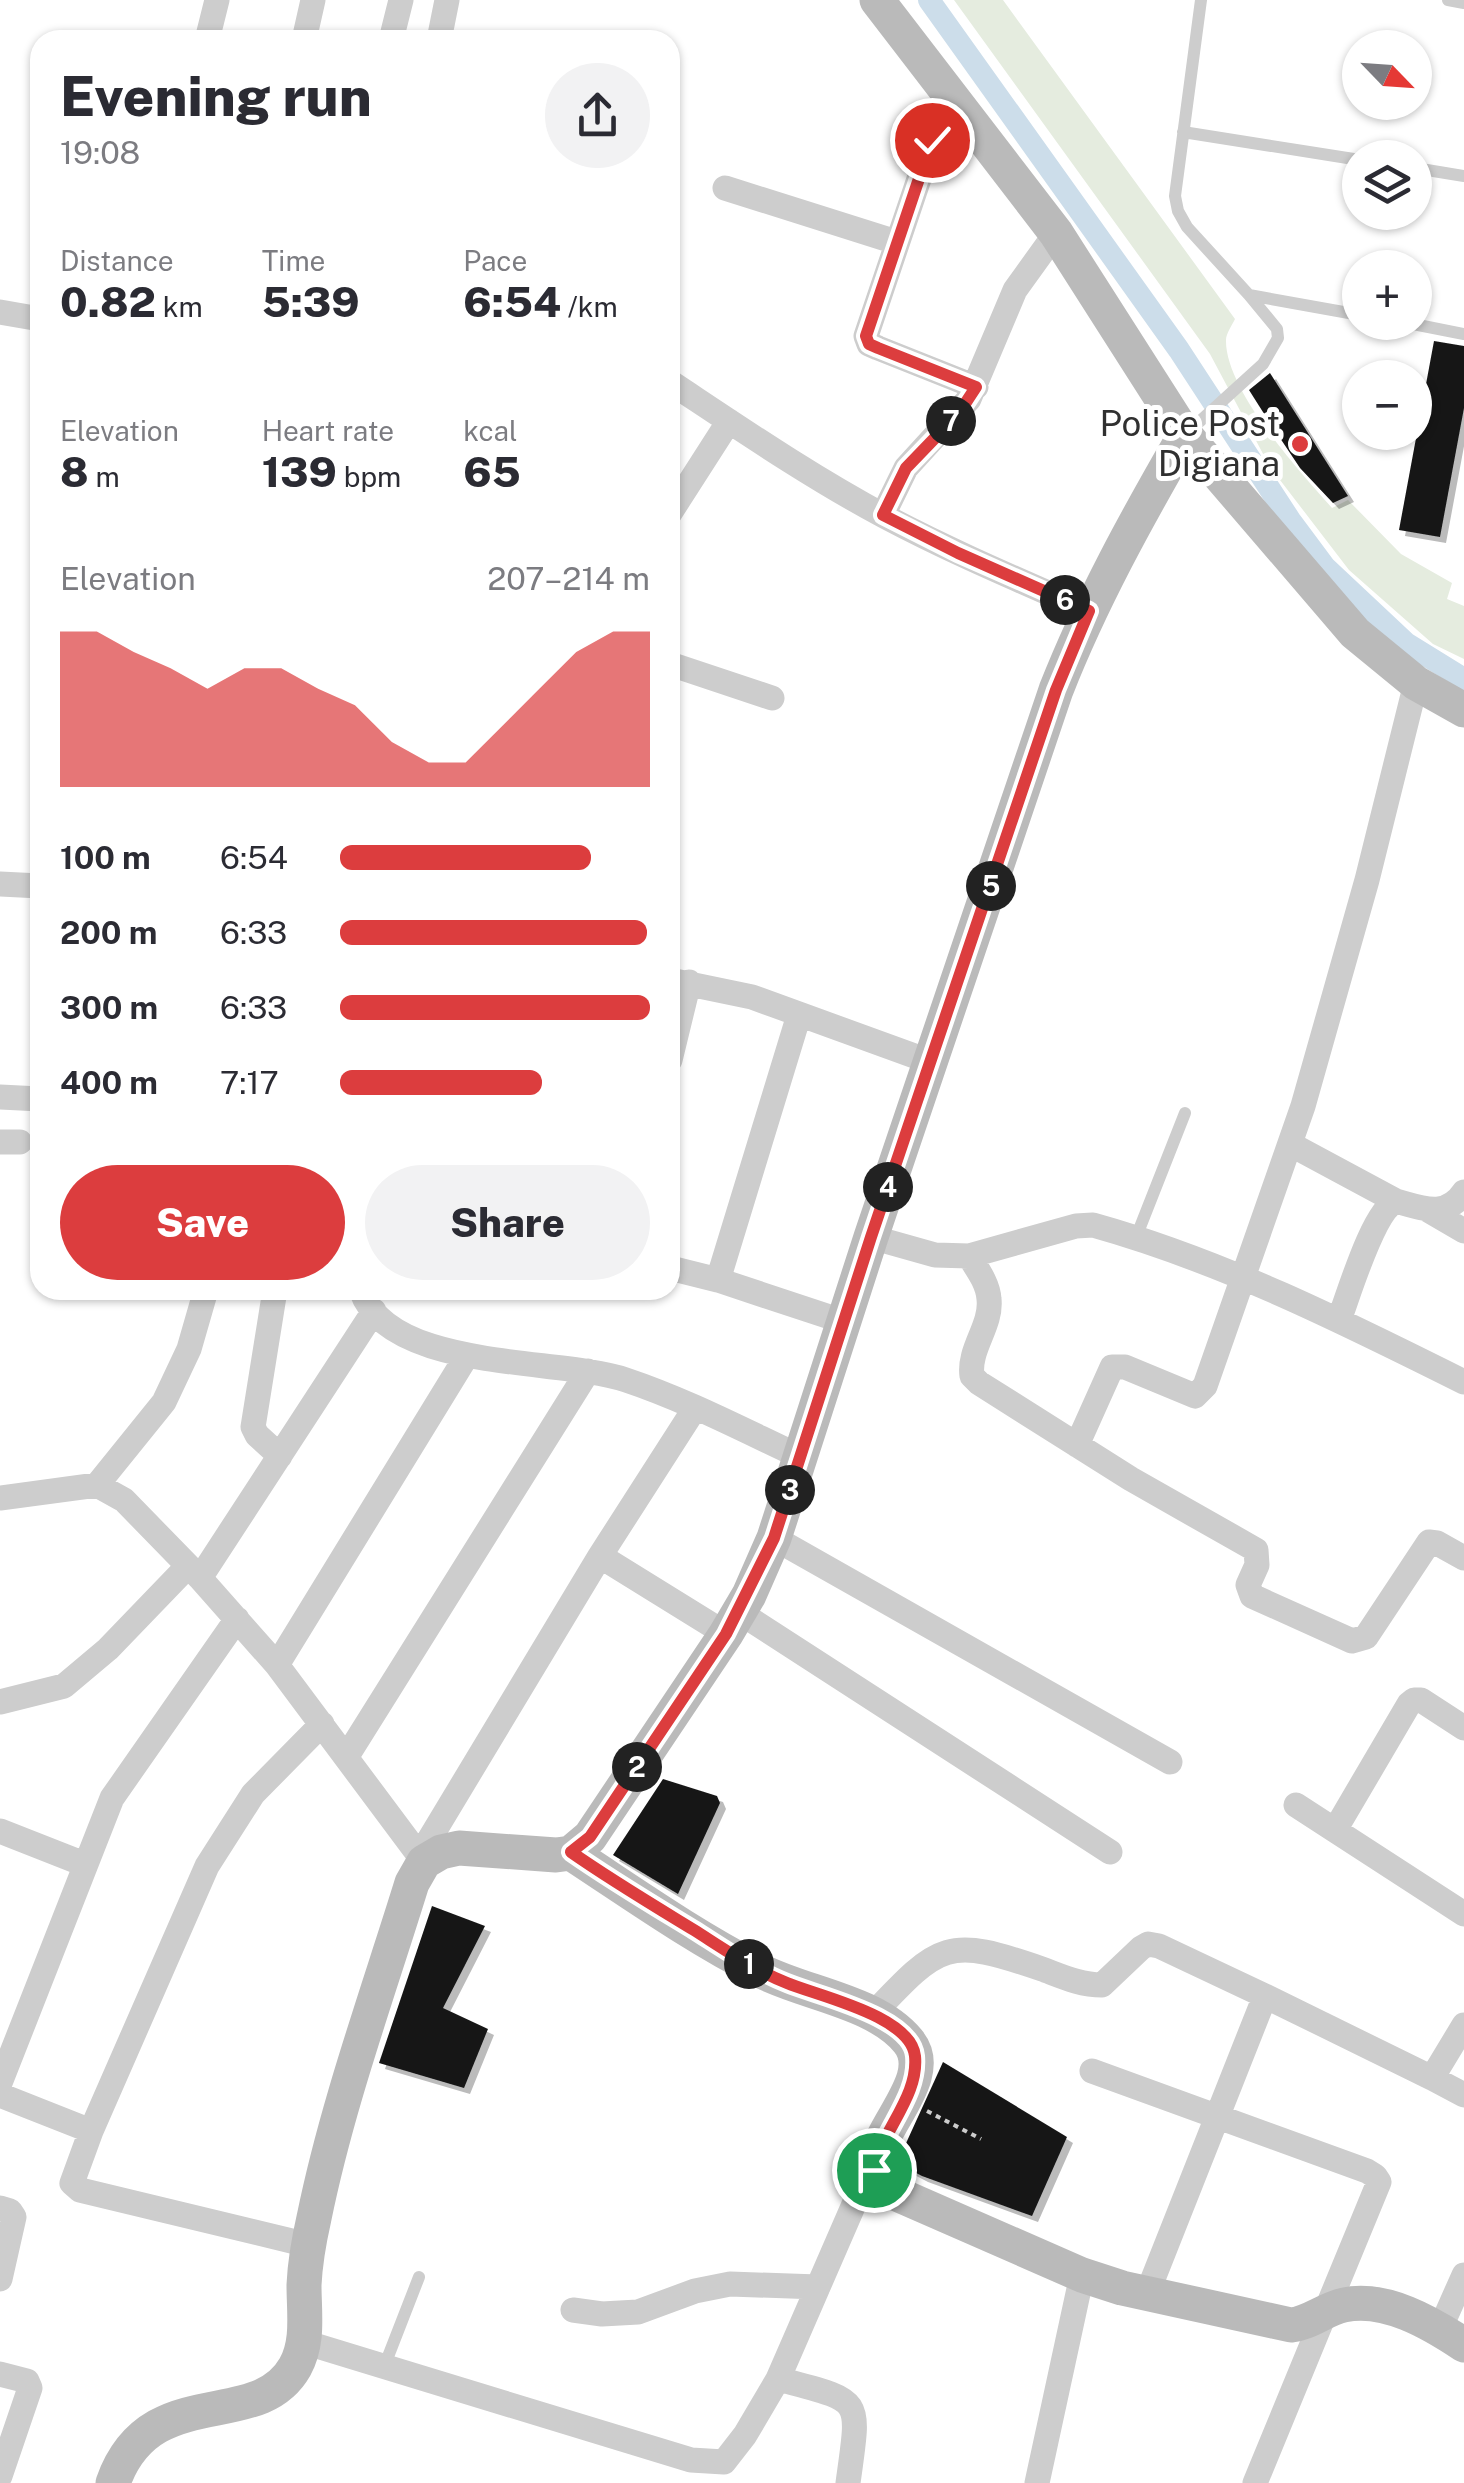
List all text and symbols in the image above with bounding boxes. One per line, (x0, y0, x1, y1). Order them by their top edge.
north arrow (1342, 30, 1432, 120)
map controls (1342, 30, 1432, 450)
button: share (545, 63, 650, 168)
text: Evening run (60, 64, 372, 128)
pin (890, 98, 975, 183)
icon: check (905, 113, 960, 168)
text: 19:08 (60, 134, 140, 171)
button: layers (1342, 140, 1432, 230)
text: Distance (60, 244, 174, 277)
text: Time (262, 244, 325, 277)
text: Pace (463, 244, 527, 277)
button: + (1342, 250, 1432, 340)
text: 0.82 (60, 277, 156, 326)
text: 5:39 (262, 277, 360, 326)
text: 6:54 (463, 277, 561, 326)
text: km (156, 290, 203, 323)
text: /km (561, 290, 618, 323)
button: − (1342, 360, 1432, 450)
pin: 7 (926, 396, 976, 446)
place label: Police Post Digiana (1100, 403, 1280, 484)
text: 7 (942, 404, 960, 437)
text: Elevation (60, 414, 179, 447)
text: Heart rate (262, 414, 394, 447)
text: kcal (463, 414, 517, 447)
marker: Police Post Digiana (1289, 433, 1311, 455)
text: 8 (60, 447, 89, 496)
text: 139 (262, 447, 337, 496)
text: 65 (463, 447, 521, 496)
text: m (89, 460, 120, 493)
text: bpm (337, 460, 401, 493)
text: Elevation (60, 560, 196, 597)
text: 207–214 m (487, 560, 650, 597)
pin: 6 (1040, 575, 1090, 625)
text: 6 (1056, 583, 1074, 616)
text: 100 m (60, 839, 151, 876)
text: 6:54 (220, 839, 288, 876)
pin: 5 (966, 861, 1016, 911)
text: 5 (982, 869, 1000, 902)
text: 200 m (60, 914, 157, 951)
text: 6:33 (220, 914, 287, 951)
text: 300 m (60, 989, 158, 1026)
text: 6:33 (220, 989, 287, 1026)
text: 400 m (60, 1064, 158, 1101)
text: 7:17 (220, 1064, 279, 1101)
pin: 4 (863, 1162, 913, 1212)
button: Save (60, 1165, 345, 1280)
button: Share (365, 1165, 650, 1280)
text: 4 (879, 1170, 897, 1203)
pin: 3 (765, 1465, 815, 1515)
text: 3 (781, 1473, 799, 1506)
pin: 2 (612, 1742, 662, 1792)
text: 2 (628, 1750, 646, 1783)
pin: 1 (724, 1939, 774, 1989)
text: 1 (743, 1947, 755, 1980)
pin (832, 2128, 917, 2213)
icon: arrive (847, 2143, 902, 2198)

